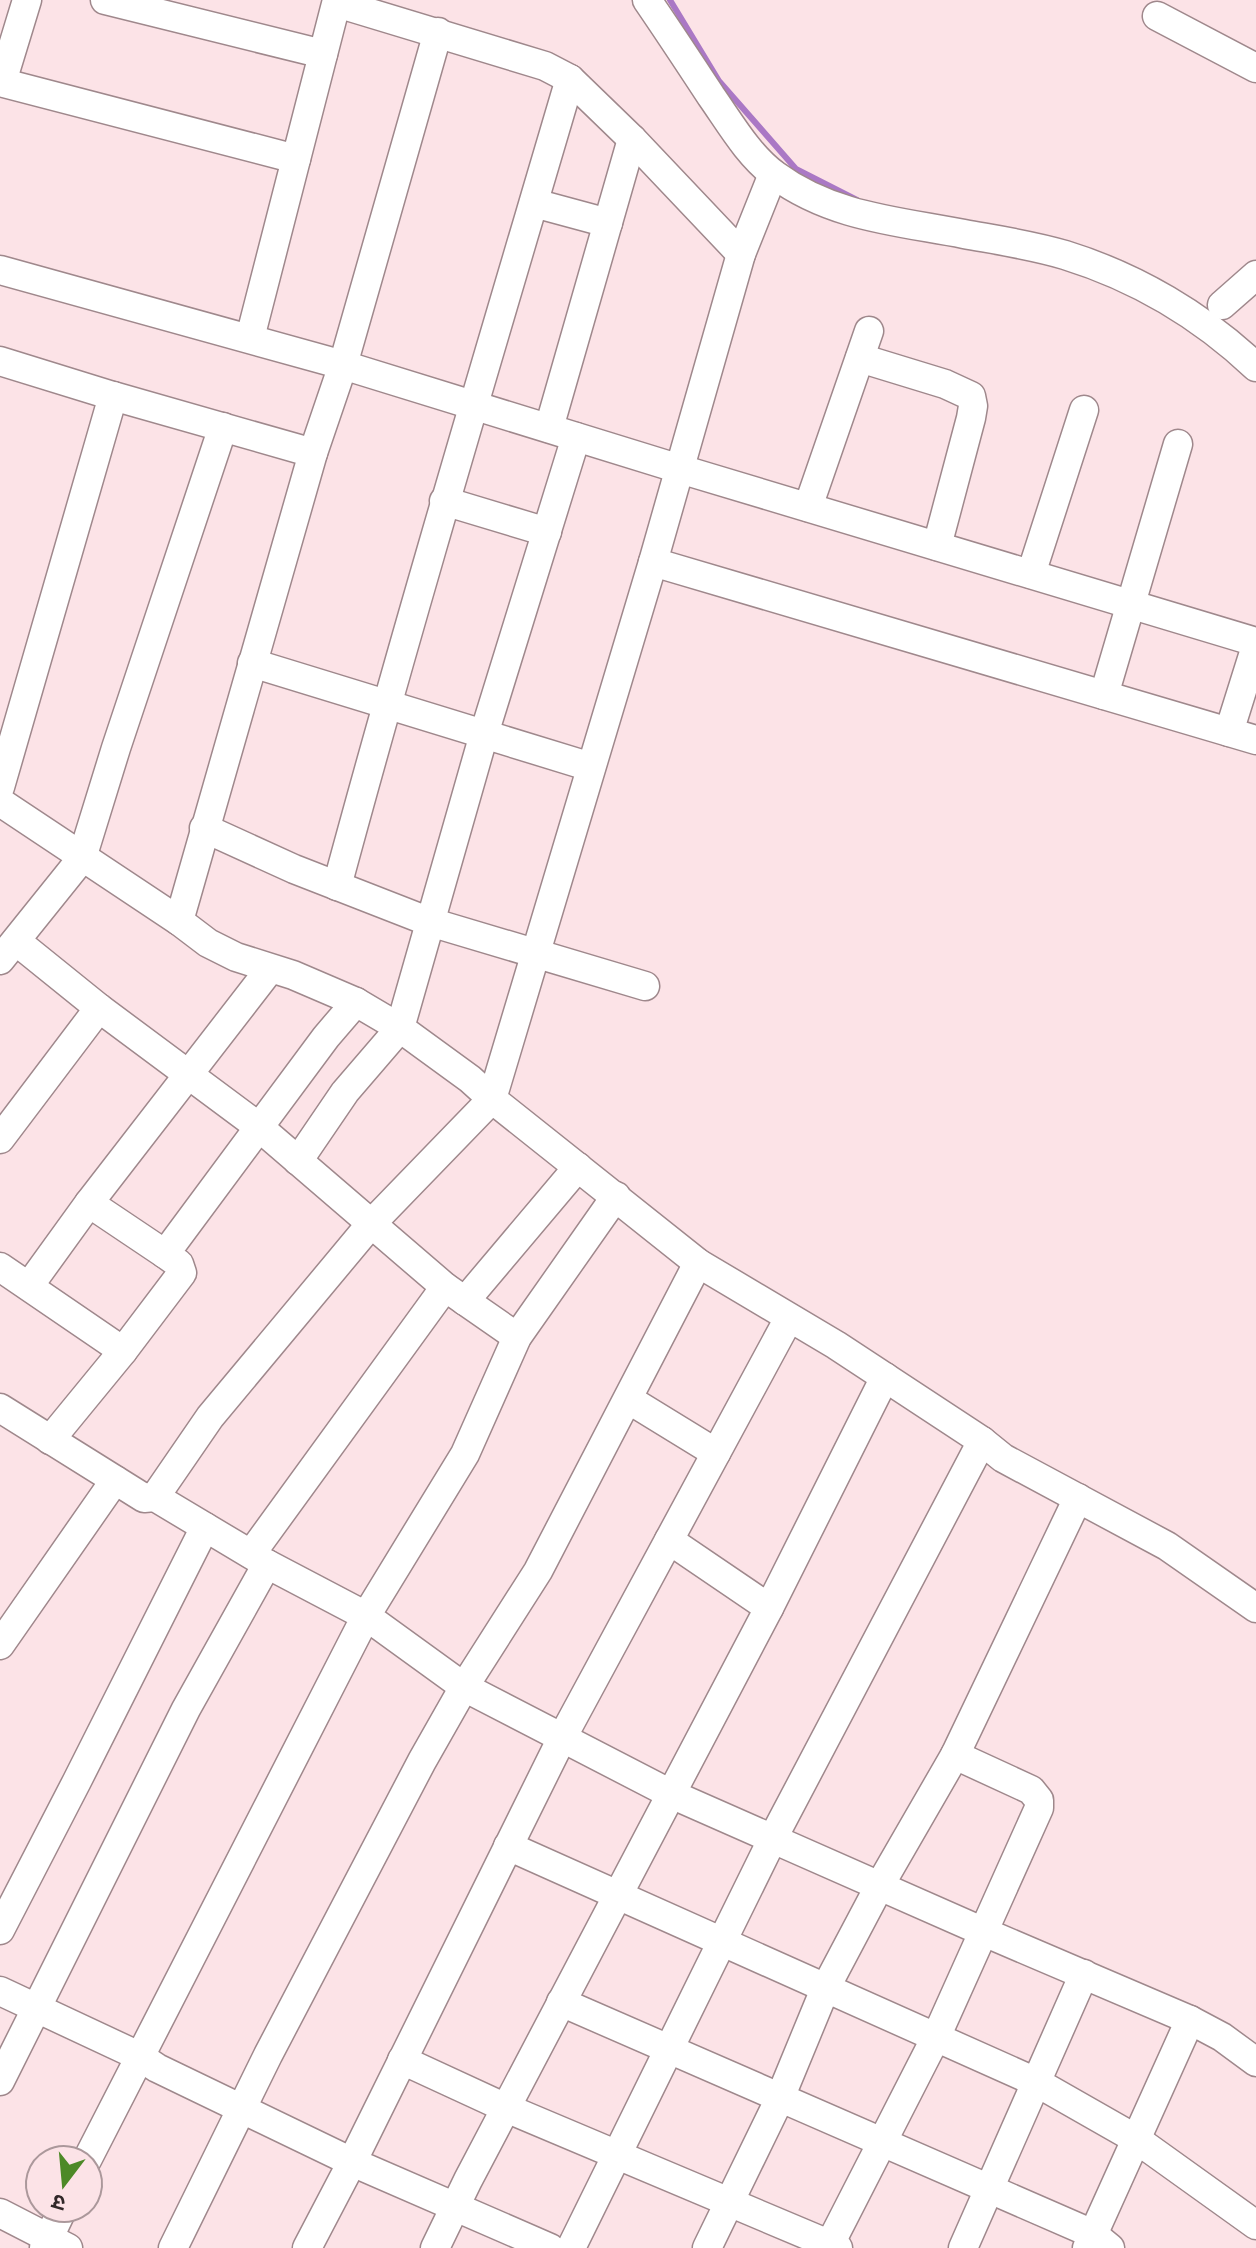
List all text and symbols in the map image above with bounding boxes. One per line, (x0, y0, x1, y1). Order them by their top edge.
north arrow (24, 2144, 104, 2224)
text: उ (47, 2185, 69, 2219)

